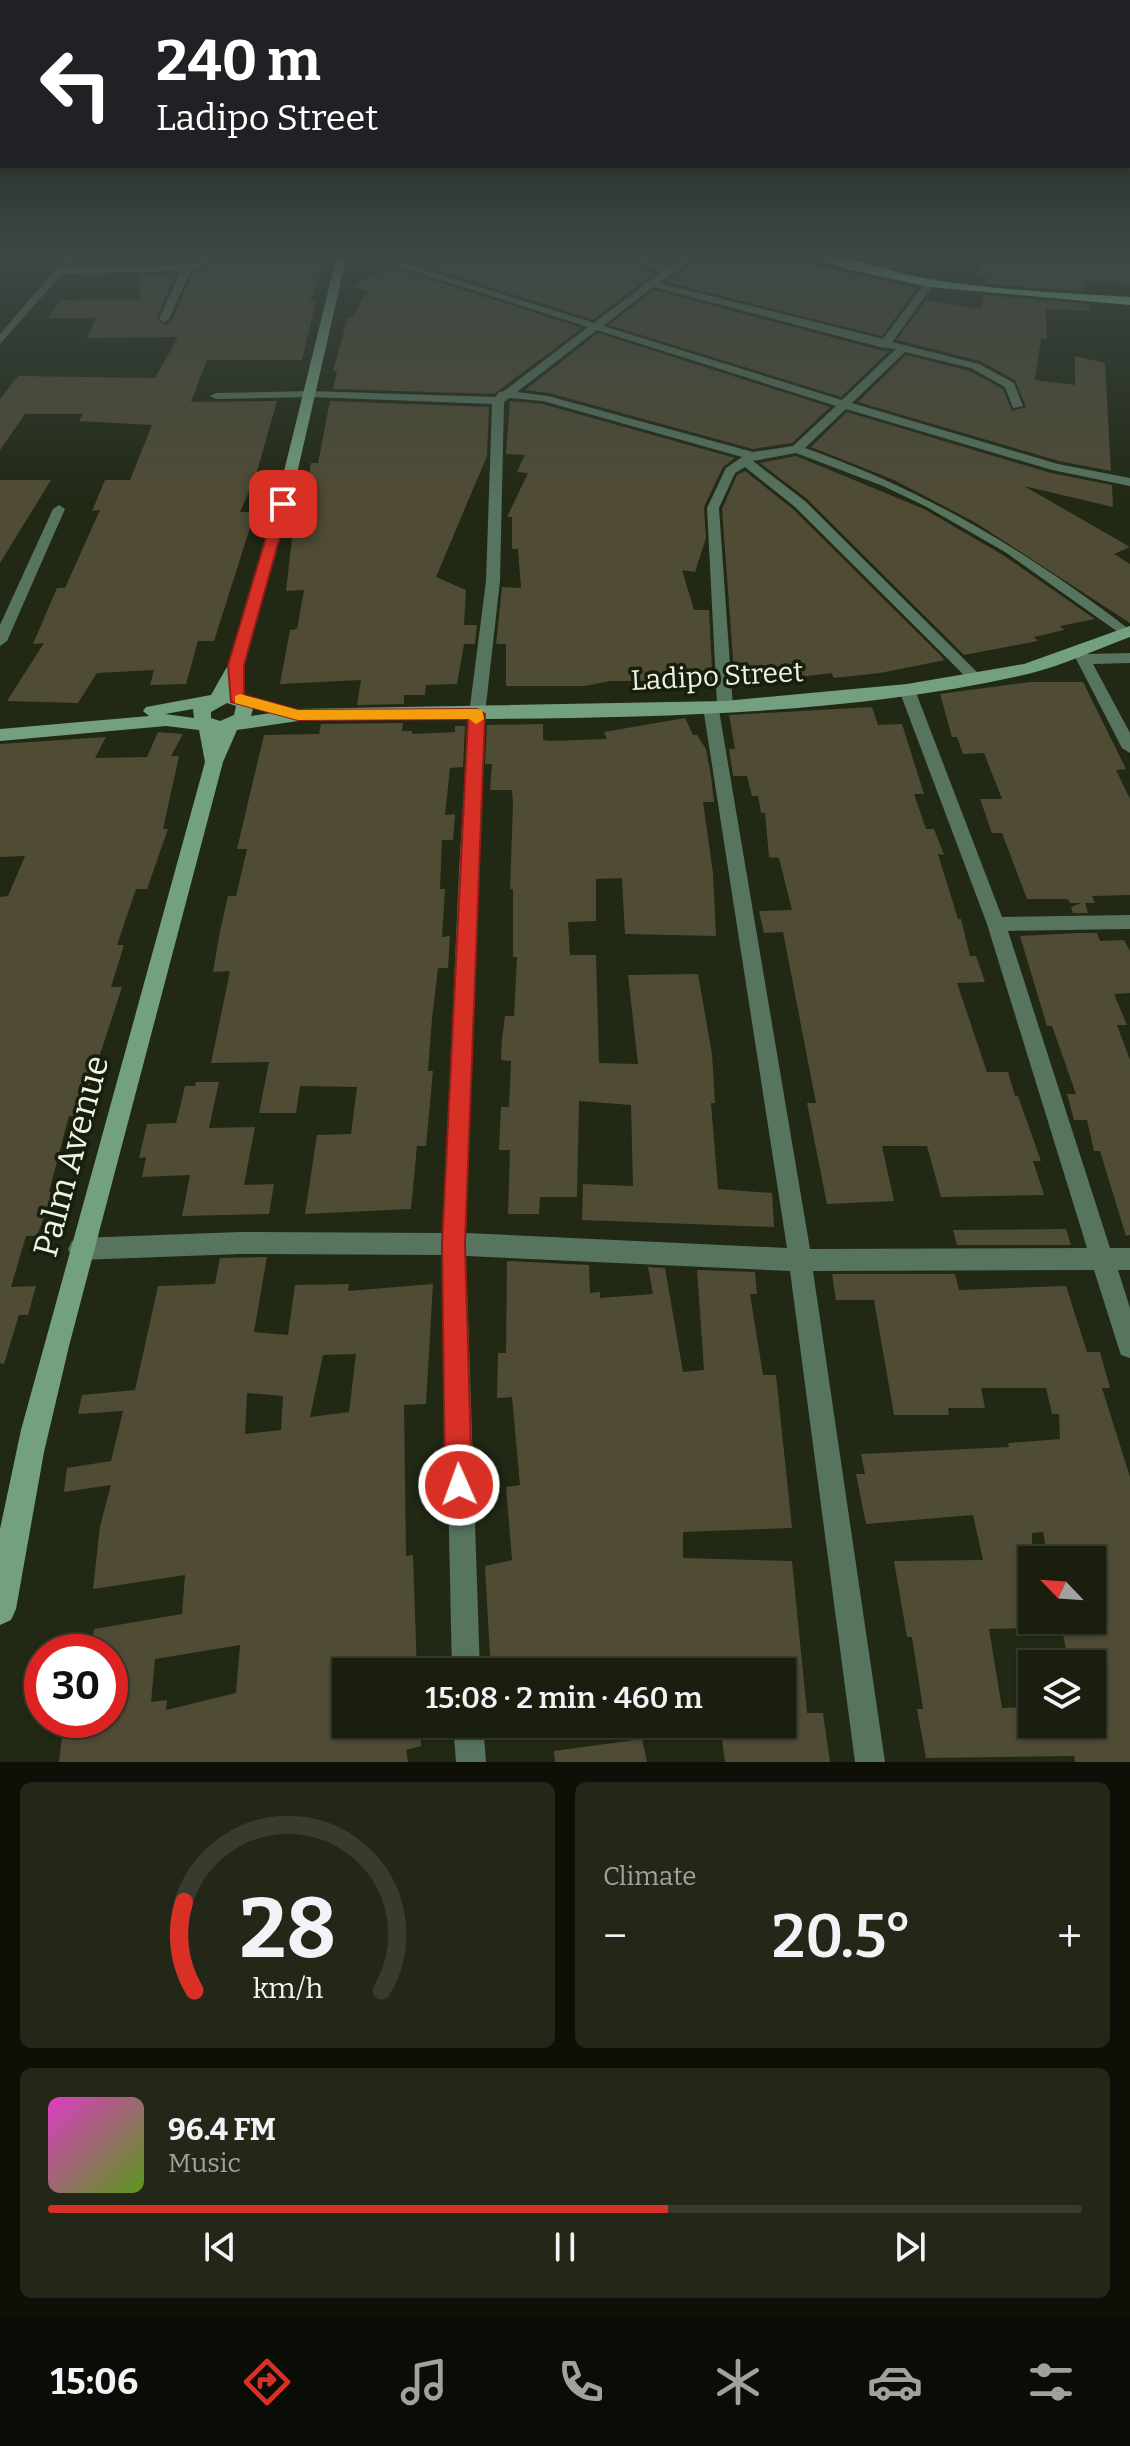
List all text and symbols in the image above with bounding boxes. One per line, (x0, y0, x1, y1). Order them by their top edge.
text: 240 m (156, 28, 321, 95)
icon: left (24, 32, 128, 136)
text: Ladipo Street (156, 96, 378, 140)
pin (249, 470, 317, 538)
icon: arrive (261, 482, 305, 526)
street label: Ladipo Street (630, 655, 804, 697)
street label: Palm Avenue (24, 1051, 118, 1261)
position arrow (417, 1443, 501, 1527)
north arrow (1018, 1546, 1106, 1634)
map controls (1018, 1546, 1106, 1738)
speed limit sign: 30 (24, 1634, 128, 1738)
button: layers (1018, 1650, 1106, 1738)
text: 15:08 · 2 min · 460 m (425, 1680, 703, 1716)
text: Climate (603, 1861, 697, 1892)
text: 28 (239, 1879, 336, 1979)
text: 20.5° (772, 1901, 912, 1973)
text: − (603, 1910, 627, 1963)
text: + (1057, 1910, 1082, 1963)
text: km/h (252, 1971, 323, 2006)
text: 96.4 FM (168, 2112, 276, 2148)
text: Music (168, 2148, 241, 2179)
icon: previous (198, 2225, 242, 2269)
icon: pause (543, 2225, 587, 2269)
icon: next (888, 2225, 932, 2269)
icon: directions (239, 2354, 295, 2410)
icon: music (396, 2354, 452, 2410)
icon: phone (553, 2354, 609, 2410)
icon: climate (710, 2354, 766, 2410)
icon: car (867, 2354, 923, 2410)
icon: filters (1023, 2354, 1079, 2410)
text: 15:06 (50, 2360, 138, 2404)

